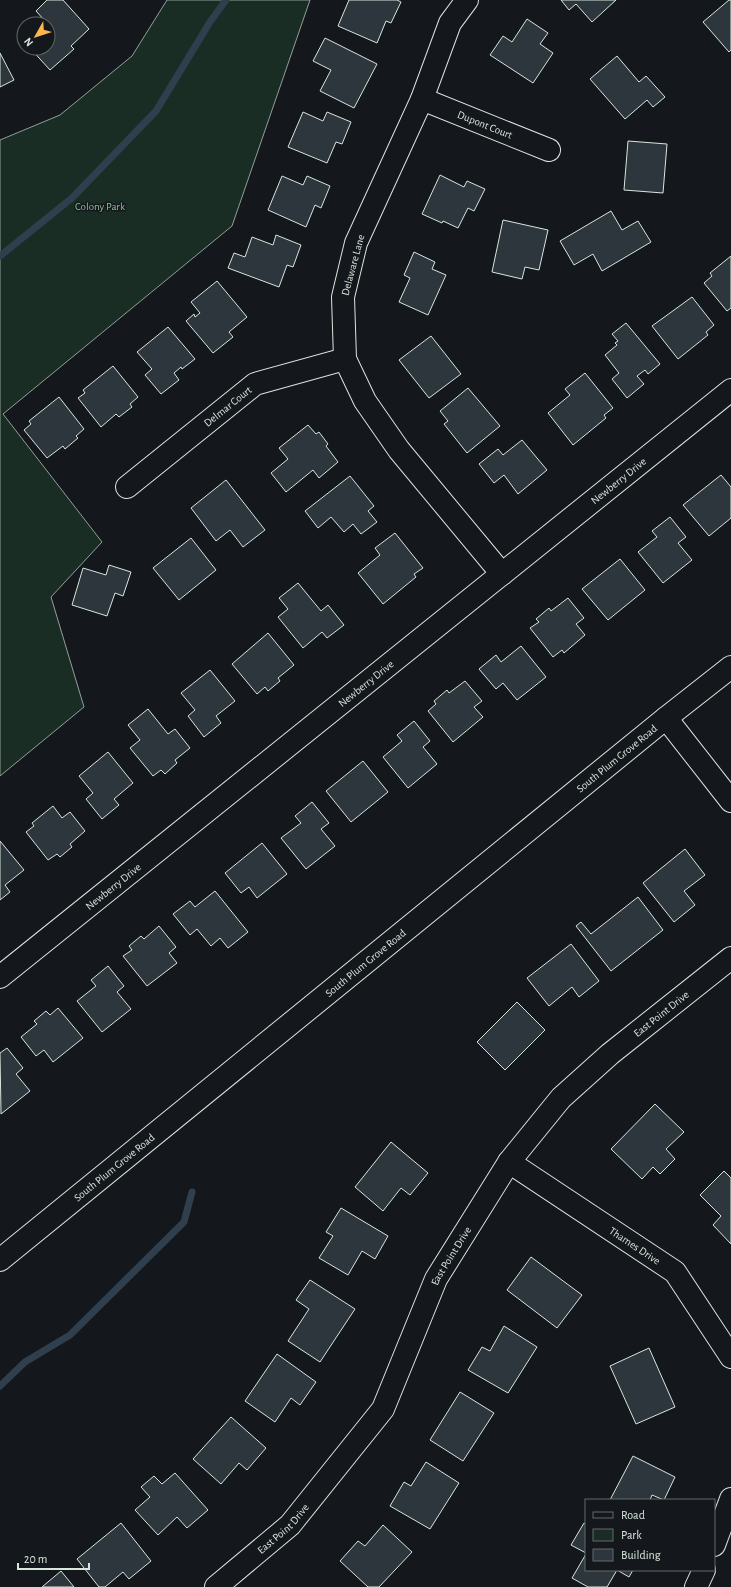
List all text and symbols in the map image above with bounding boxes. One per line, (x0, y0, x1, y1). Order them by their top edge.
north arrow (16, 16, 56, 56)
text: N (22, 36, 35, 48)
street label: Dupont Court (456, 108, 515, 140)
park label: Colony Park (75, 201, 125, 212)
street label: Delaware Lane (340, 233, 366, 297)
street label: Delmar Court (202, 383, 254, 428)
street label: Newberry Drive (589, 455, 648, 506)
street label: Newberry Drive (336, 658, 395, 709)
street label: South Plum Grove Road (574, 722, 659, 794)
street label: Newberry Drive (83, 861, 143, 912)
street label: South Plum Grove Road (323, 927, 408, 999)
street label: East Point Drive (631, 988, 691, 1039)
street label: South Plum Grove Road (72, 1131, 157, 1203)
street label: East Point Drive (429, 1224, 473, 1287)
street label: Thames Drive (607, 1225, 662, 1266)
legend (585, 1499, 715, 1571)
street label: East Point Drive (255, 1501, 310, 1556)
text: Road (621, 1509, 645, 1521)
text: Park (621, 1529, 642, 1541)
scale bar (18, 1545, 89, 1571)
text: Building (621, 1549, 661, 1561)
text: 20 m (24, 1553, 47, 1565)

